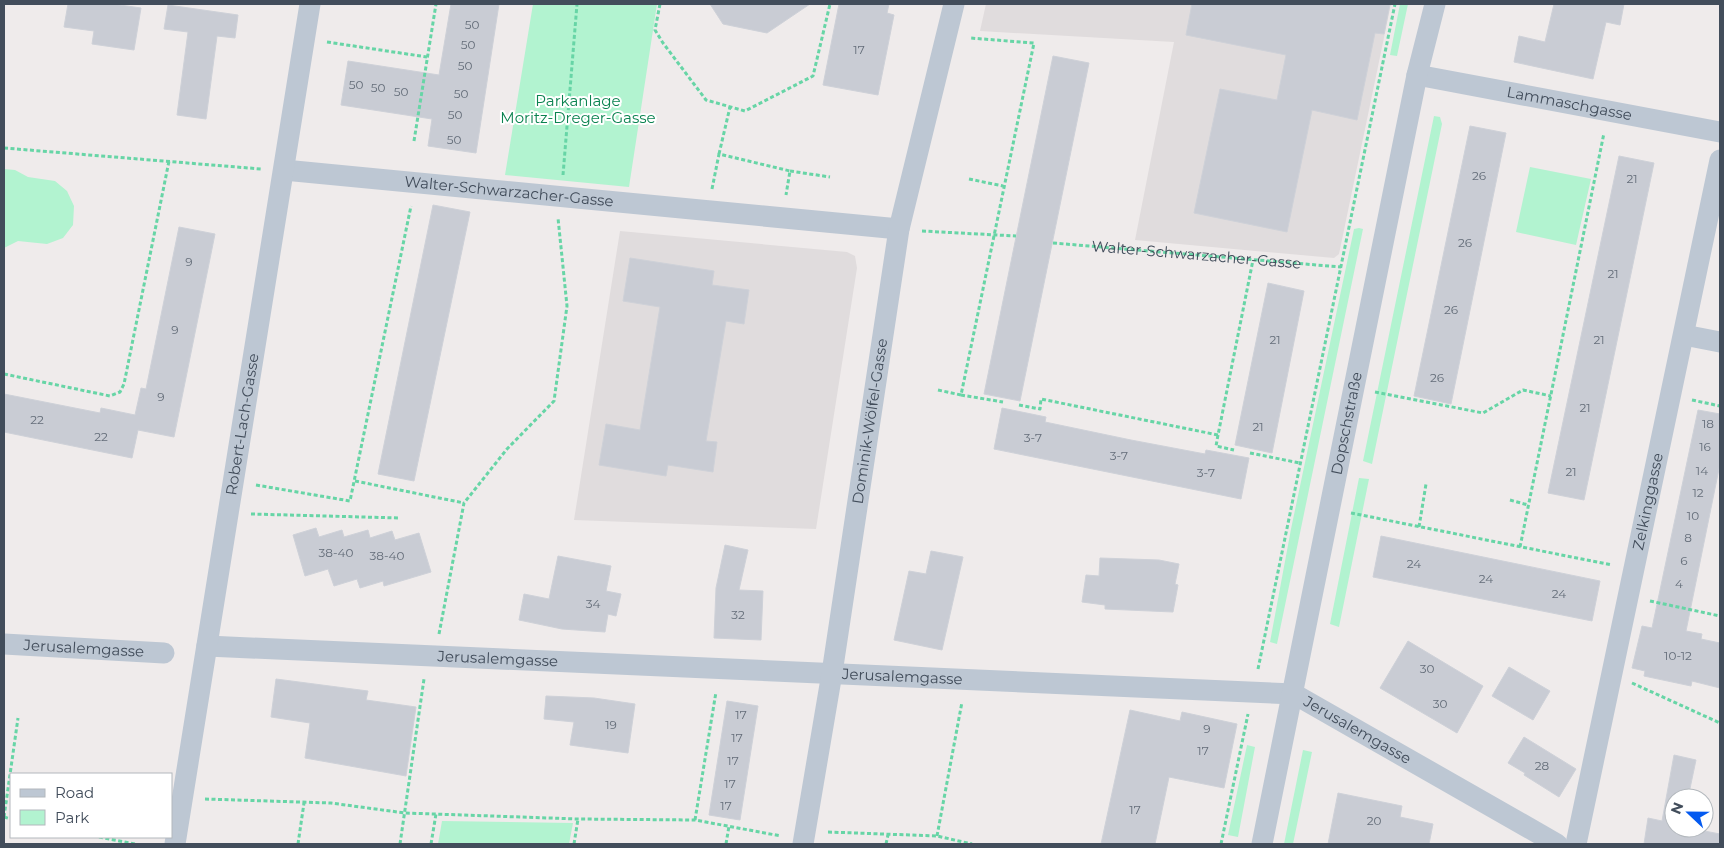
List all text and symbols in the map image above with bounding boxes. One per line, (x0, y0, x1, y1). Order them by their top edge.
house number: 50 (465, 17, 479, 32)
house number: 50 (461, 37, 475, 52)
house number: 17 (853, 42, 865, 57)
house number: 50 (458, 58, 472, 73)
house number: 50 (349, 77, 363, 92)
house number: 50 (371, 80, 385, 95)
street label: Lammaschgasse (1505, 82, 1634, 124)
house number: 50 (394, 84, 408, 99)
house number: 50 (454, 86, 468, 101)
park label: Parkanlage Moritz-Dreger-Gasse (500, 91, 656, 127)
house number: 50 (448, 107, 462, 122)
house number: 50 (447, 132, 461, 147)
house number: 26 (1472, 168, 1486, 183)
house number: 21 (1626, 171, 1638, 186)
street label: Walter-Schwarzacher-Gasse (404, 172, 615, 211)
house number: 26 (1458, 235, 1472, 250)
street label: Walter-Schwarzacher-Gasse (1091, 236, 1302, 273)
house number: 9 (185, 254, 193, 269)
house number: 21 (1607, 266, 1619, 281)
house number: 26 (1444, 302, 1458, 317)
house number: 9 (171, 322, 179, 337)
house number: 21 (1269, 332, 1281, 347)
house number: 21 (1593, 332, 1605, 347)
street label: Dominik-Wölfel-Gasse (848, 337, 891, 505)
street label: Robert-Lach-Gasse (221, 352, 263, 497)
street label: Dopschstraße (1327, 370, 1366, 476)
house number: 26 (1430, 370, 1444, 385)
house number: 9 (157, 389, 165, 404)
house number: 21 (1579, 400, 1591, 415)
house number: 22 (30, 412, 44, 427)
house number: 18 (1702, 416, 1714, 431)
house number: 21 (1252, 419, 1264, 434)
house number: 22 (94, 429, 108, 444)
house number: 3-7 (1024, 430, 1042, 445)
house number: 16 (1699, 439, 1711, 454)
house number: 3-7 (1110, 448, 1128, 463)
street label: Zelkinggasse (1628, 451, 1667, 552)
house number: 14 (1696, 463, 1708, 478)
house number: 21 (1565, 464, 1577, 479)
house number: 3-7 (1197, 465, 1215, 480)
house number: 12 (1692, 485, 1704, 500)
house number: 10 (1687, 508, 1699, 523)
house number: 8 (1684, 530, 1692, 545)
house number: 38-40 (319, 545, 354, 560)
house number: 38-40 (370, 548, 405, 563)
house number: 6 (1680, 553, 1688, 568)
house number: 24 (1407, 556, 1421, 571)
house number: 24 (1479, 571, 1493, 586)
house number: 4 (1675, 576, 1683, 591)
house number: 24 (1552, 586, 1566, 601)
house number: 34 (586, 596, 600, 611)
house number: 32 (731, 607, 745, 622)
street label: Jerusalemgasse (22, 635, 145, 661)
street label: Jerusalemgasse (436, 646, 558, 670)
house number: 10-12 (1664, 648, 1692, 663)
house number: 30 (1420, 661, 1434, 676)
street label: Jerusalemgasse (841, 664, 963, 688)
street label: Jerusalemgasse (1300, 691, 1415, 768)
house number: 30 (1433, 696, 1447, 711)
house number: 17 (735, 707, 747, 722)
house number: 19 (605, 717, 617, 732)
house number: 9 (1203, 721, 1211, 736)
house number: 17 (731, 730, 743, 745)
house number: 17 (1197, 743, 1209, 758)
house number: 17 (727, 753, 739, 768)
house number: 28 (1535, 758, 1550, 773)
legend (10, 773, 172, 838)
house number: 17 (724, 776, 736, 791)
text: Road (55, 783, 94, 802)
north arrow (1664, 788, 1714, 838)
house number: 17 (720, 798, 732, 813)
text: N (1666, 800, 1687, 817)
house number: 17 (1129, 802, 1141, 817)
text: Park (55, 808, 89, 827)
house number: 20 (1367, 813, 1381, 828)

